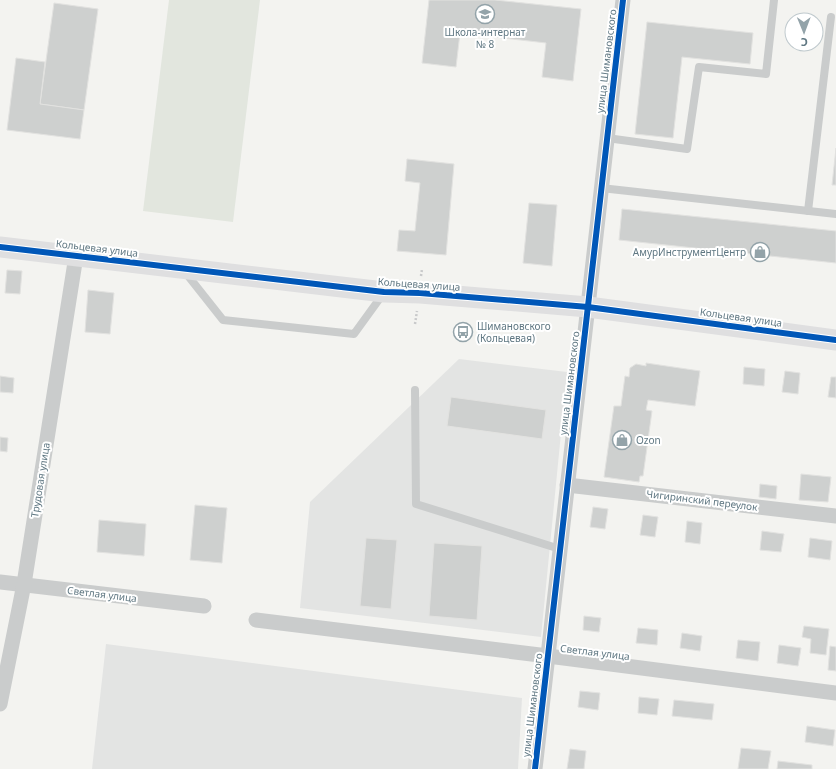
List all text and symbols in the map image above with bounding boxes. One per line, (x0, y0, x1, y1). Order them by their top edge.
school or university icon: Школа-интернат № 8 (474, 3, 496, 25)
street label: улица Шимановского (593, 8, 619, 114)
north arrow (784, 12, 824, 52)
place label: Школа-интернат № 8 (445, 25, 526, 51)
text: С (800, 35, 808, 50)
street label: Кольцевая улица (55, 236, 139, 260)
shop icon: АмурИнструментЦентр (749, 241, 771, 263)
place label: АмурИнструментЦентр (633, 245, 746, 259)
street label: Кольцевая улица (377, 274, 461, 294)
street label: Кольцевая улица (699, 304, 783, 330)
place label: Шимановского (Кольцевая) (477, 319, 551, 345)
bus stop icon: Шимановского (Кольцевая) (452, 321, 474, 343)
street label: улица Шимановского (556, 330, 582, 436)
shop icon: Ozon (611, 429, 633, 451)
place label: Ozon (636, 433, 661, 447)
street label: Трудовая улица (27, 442, 53, 518)
street label: Чигиринский переулок (646, 486, 759, 514)
street label: Светлая улица (66, 583, 138, 605)
street label: Светлая улица (559, 641, 631, 663)
street label: улица Шимановского (519, 652, 545, 758)

